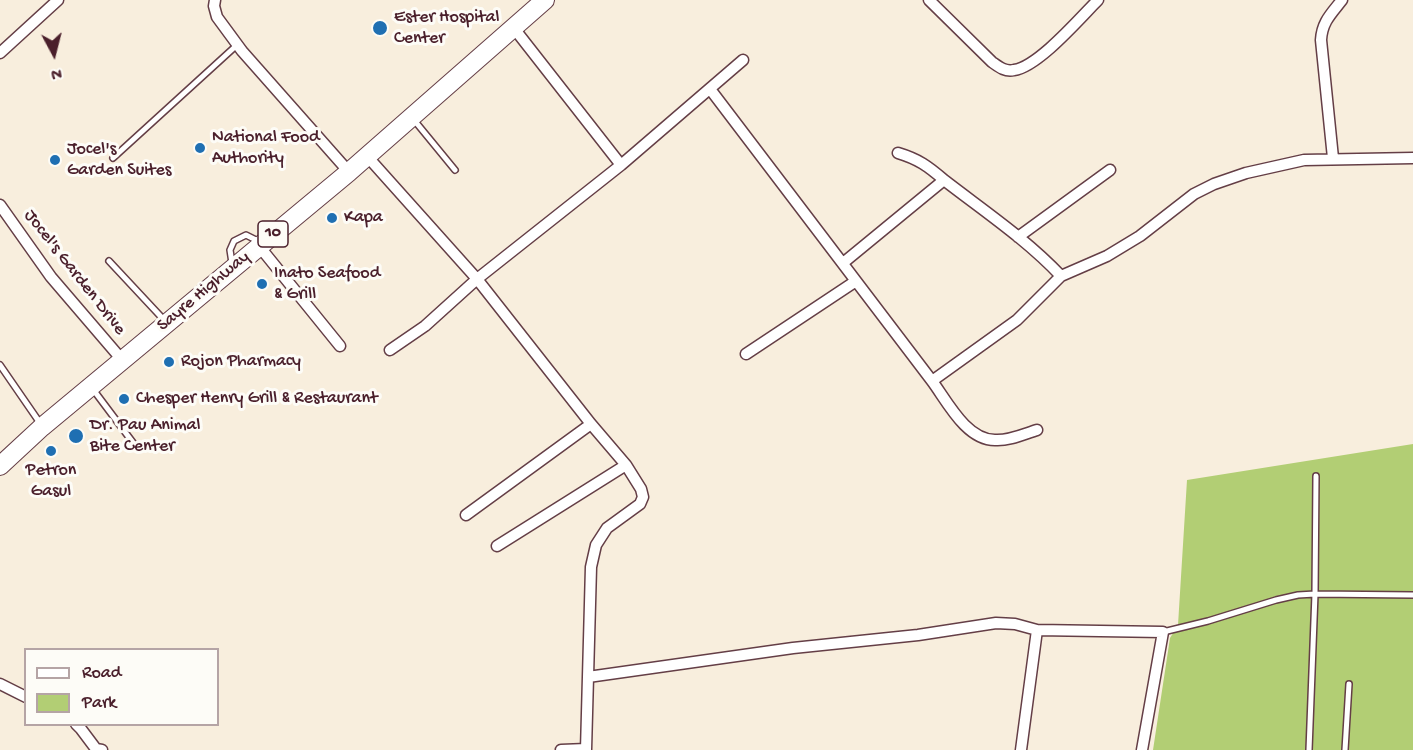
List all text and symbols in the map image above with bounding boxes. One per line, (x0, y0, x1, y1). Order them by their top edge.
place label: Ester Hospital Center (394, 7, 499, 50)
marker: Ester Hospital Center (371, 19, 389, 37)
north arrow (24, 24, 84, 84)
text: N (50, 62, 63, 82)
place label: National Food Authority (212, 127, 320, 170)
place label: Jocel's Garden Suites (67, 139, 171, 182)
marker: National Food Authority (193, 141, 207, 155)
marker: Jocel's Garden Suites (48, 153, 62, 167)
street label: Jocel's Garden Drive (18, 206, 130, 340)
place label: Kapa (344, 207, 383, 229)
marker: Kapa (325, 211, 339, 225)
road number: 10 (258, 221, 288, 247)
street label: Sayre Highway (153, 247, 255, 337)
place label: Inato Seafood & Grill (274, 263, 380, 306)
marker: Inato Seafood & Grill (255, 277, 269, 291)
place label: Rojon Pharmacy (181, 351, 301, 373)
marker: Rojon Pharmacy (162, 355, 176, 369)
place label: Chesper Henry Grill & Restaurant (136, 388, 378, 410)
marker: Chesper Henry Grill & Restaurant (117, 392, 131, 406)
place label: Dr. Pau Animal Bite Center (90, 415, 200, 458)
marker: Dr. Pau Animal Bite Center (67, 427, 85, 445)
marker: Petron Gasul (44, 444, 58, 458)
place label: Petron Gasul (26, 460, 76, 502)
legend (24, 648, 219, 726)
text: Road (82, 663, 121, 684)
text: Park (82, 693, 116, 714)

